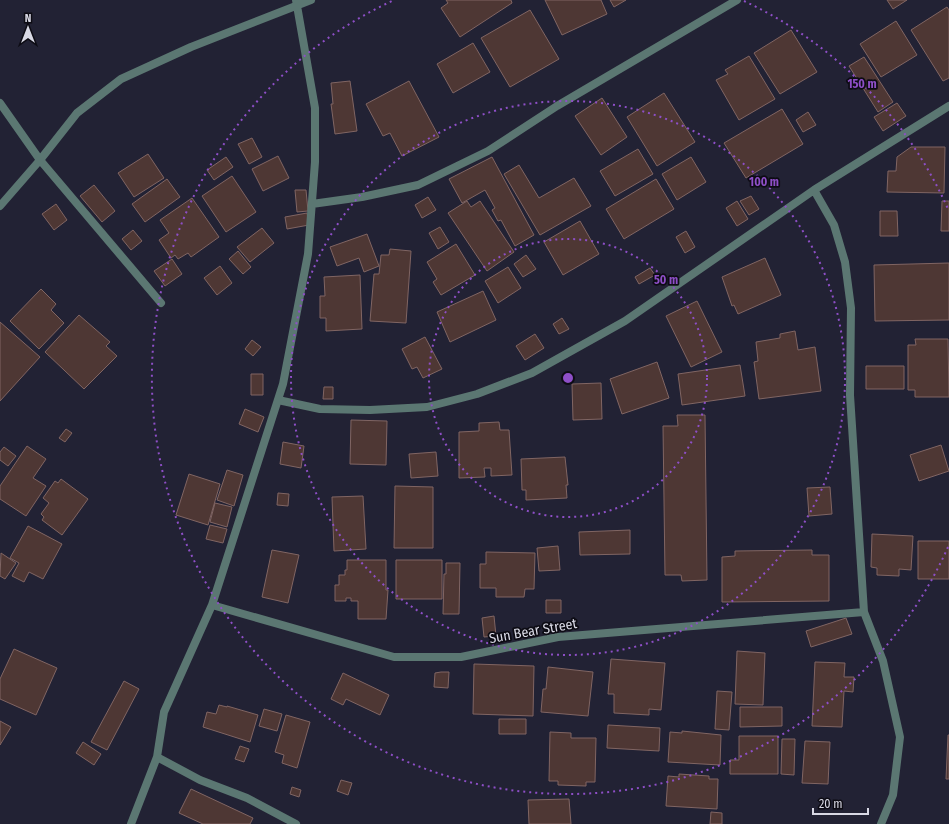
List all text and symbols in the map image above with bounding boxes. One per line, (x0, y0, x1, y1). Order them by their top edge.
north arrow (8, 8, 48, 48)
text: N (25, 12, 31, 25)
text: 150 m (847, 77, 877, 91)
text: 100 m (749, 175, 779, 189)
text: 50 m (654, 273, 678, 287)
centre of rings (561, 371, 575, 385)
street label: Sun Bear Street (488, 615, 579, 647)
scale bar (813, 790, 868, 816)
text: 20 m (819, 797, 843, 811)

